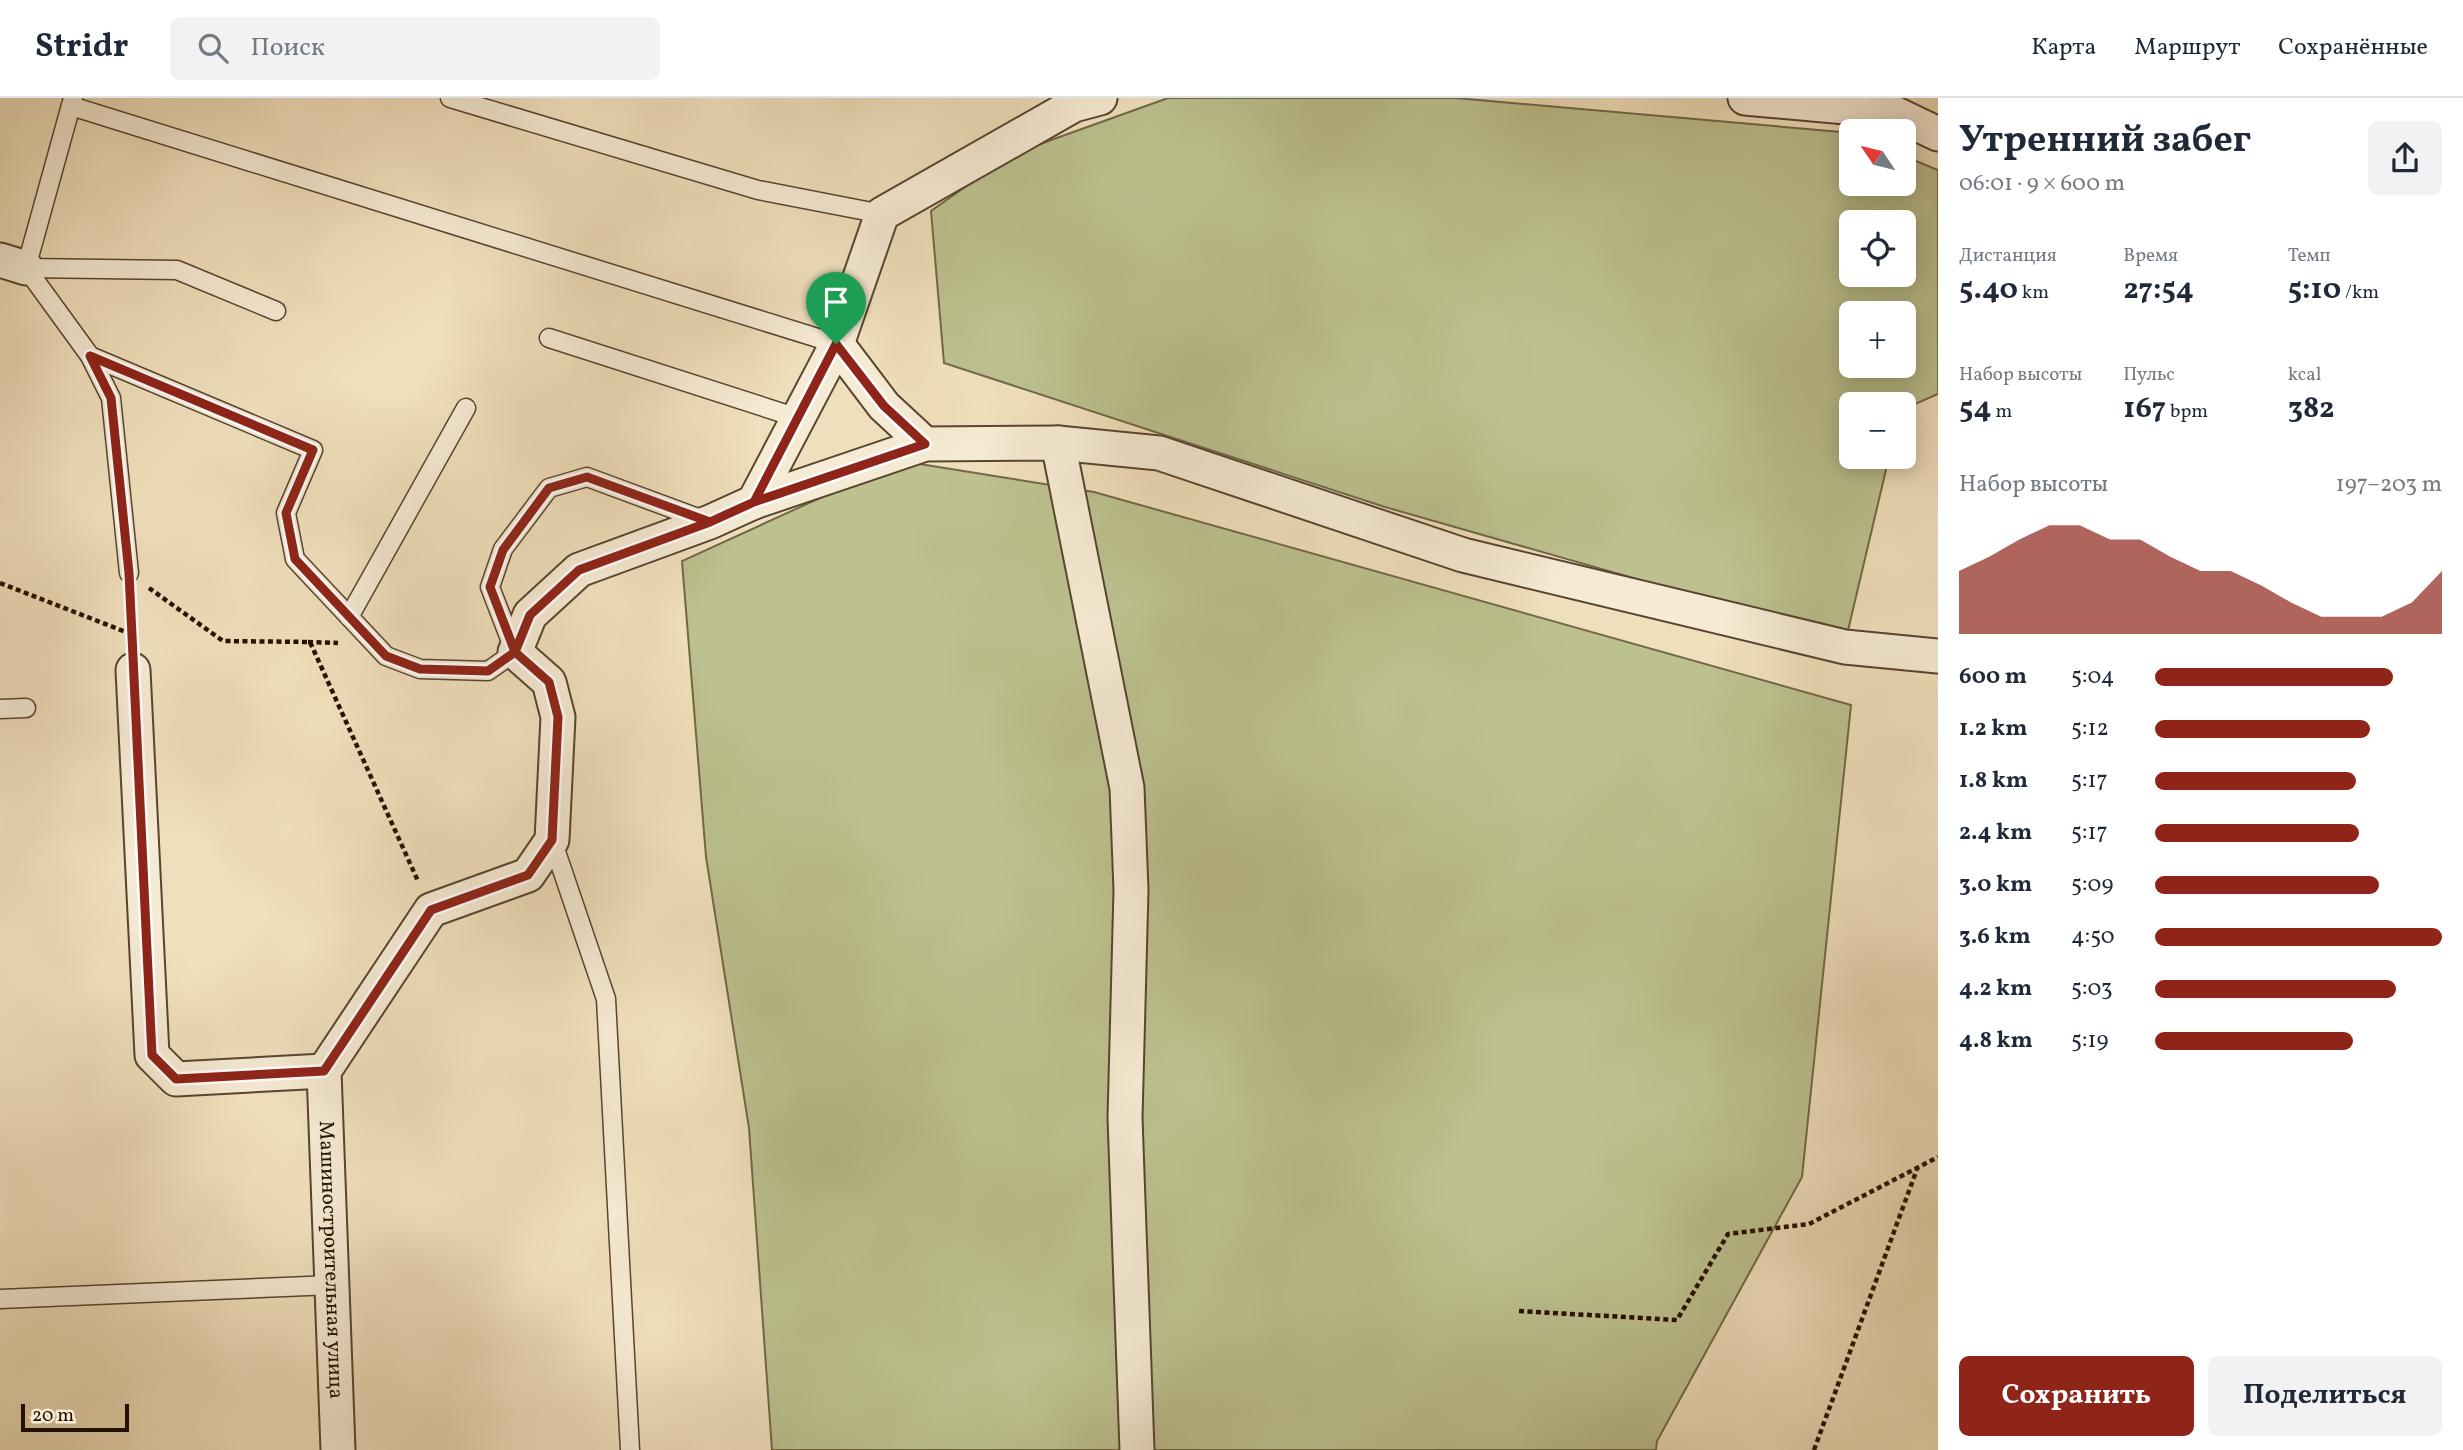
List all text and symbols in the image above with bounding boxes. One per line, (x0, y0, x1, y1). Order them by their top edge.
search box (170, 17, 660, 80)
text: Stridr (35, 25, 128, 71)
icon: search (194, 29, 232, 67)
text: Поиск (250, 30, 325, 66)
text: Карта (2031, 31, 2096, 65)
text: Маршрут (2134, 31, 2240, 65)
text: Сохранённые (2278, 31, 2428, 65)
text: Утренний забег (1959, 115, 2251, 168)
north arrow (1839, 119, 1916, 196)
map controls (1839, 119, 1916, 469)
button: share (2368, 121, 2442, 195)
text: 06:01 · 9 × 600 m (1959, 168, 2125, 200)
button: locate (1839, 210, 1916, 287)
text: Дистанция (1959, 243, 2057, 269)
text: Время (2123, 243, 2178, 269)
text: Темп (2288, 243, 2331, 269)
text: 5.40 (1959, 269, 2018, 311)
text: 27:54 (2123, 269, 2194, 311)
text: 5:10 (2288, 269, 2341, 311)
pin (806, 272, 866, 344)
text: km (2018, 280, 2049, 306)
text: /km (2341, 280, 2379, 306)
icon: arrive (817, 283, 855, 321)
button: + (1839, 301, 1916, 378)
text: Набор высоты (1959, 362, 2082, 388)
text: Пульс (2123, 362, 2175, 388)
text: kcal (2288, 362, 2321, 388)
text: 54 (1959, 388, 1992, 430)
text: 167 (2123, 388, 2166, 430)
text: 382 (2288, 388, 2335, 430)
button: − (1839, 392, 1916, 469)
text: m (1992, 399, 2012, 425)
text: bpm (2166, 399, 2208, 425)
text: Набор высоты (1959, 469, 2108, 501)
text: 197–203 m (2336, 469, 2442, 501)
text: 600 m (1959, 661, 2027, 693)
text: 5:04 (2071, 661, 2114, 693)
text: 1.2 km (1959, 713, 2028, 745)
text: 5:12 (2071, 713, 2109, 745)
text: 1.8 km (1959, 765, 2028, 797)
text: 5:17 (2071, 765, 2108, 797)
text: 2.4 km (1959, 817, 2032, 849)
text: 5:17 (2071, 817, 2108, 849)
text: 3.0 km (1959, 869, 2032, 901)
text: 5:09 (2071, 869, 2113, 901)
text: 3.6 km (1959, 921, 2031, 953)
text: 4:50 (2071, 921, 2115, 953)
text: 4.2 km (1959, 973, 2032, 1005)
text: 5:03 (2071, 973, 2113, 1005)
text: 4.8 km (1959, 1025, 2033, 1057)
text: 5:19 (2071, 1025, 2108, 1057)
street label: Машиностроительная улица (311, 1120, 351, 1400)
button: Сохранить (1959, 1356, 2194, 1436)
button: Поделиться (2208, 1356, 2442, 1436)
scale bar (21, 1401, 130, 1433)
text: 20 m (32, 1403, 74, 1429)

